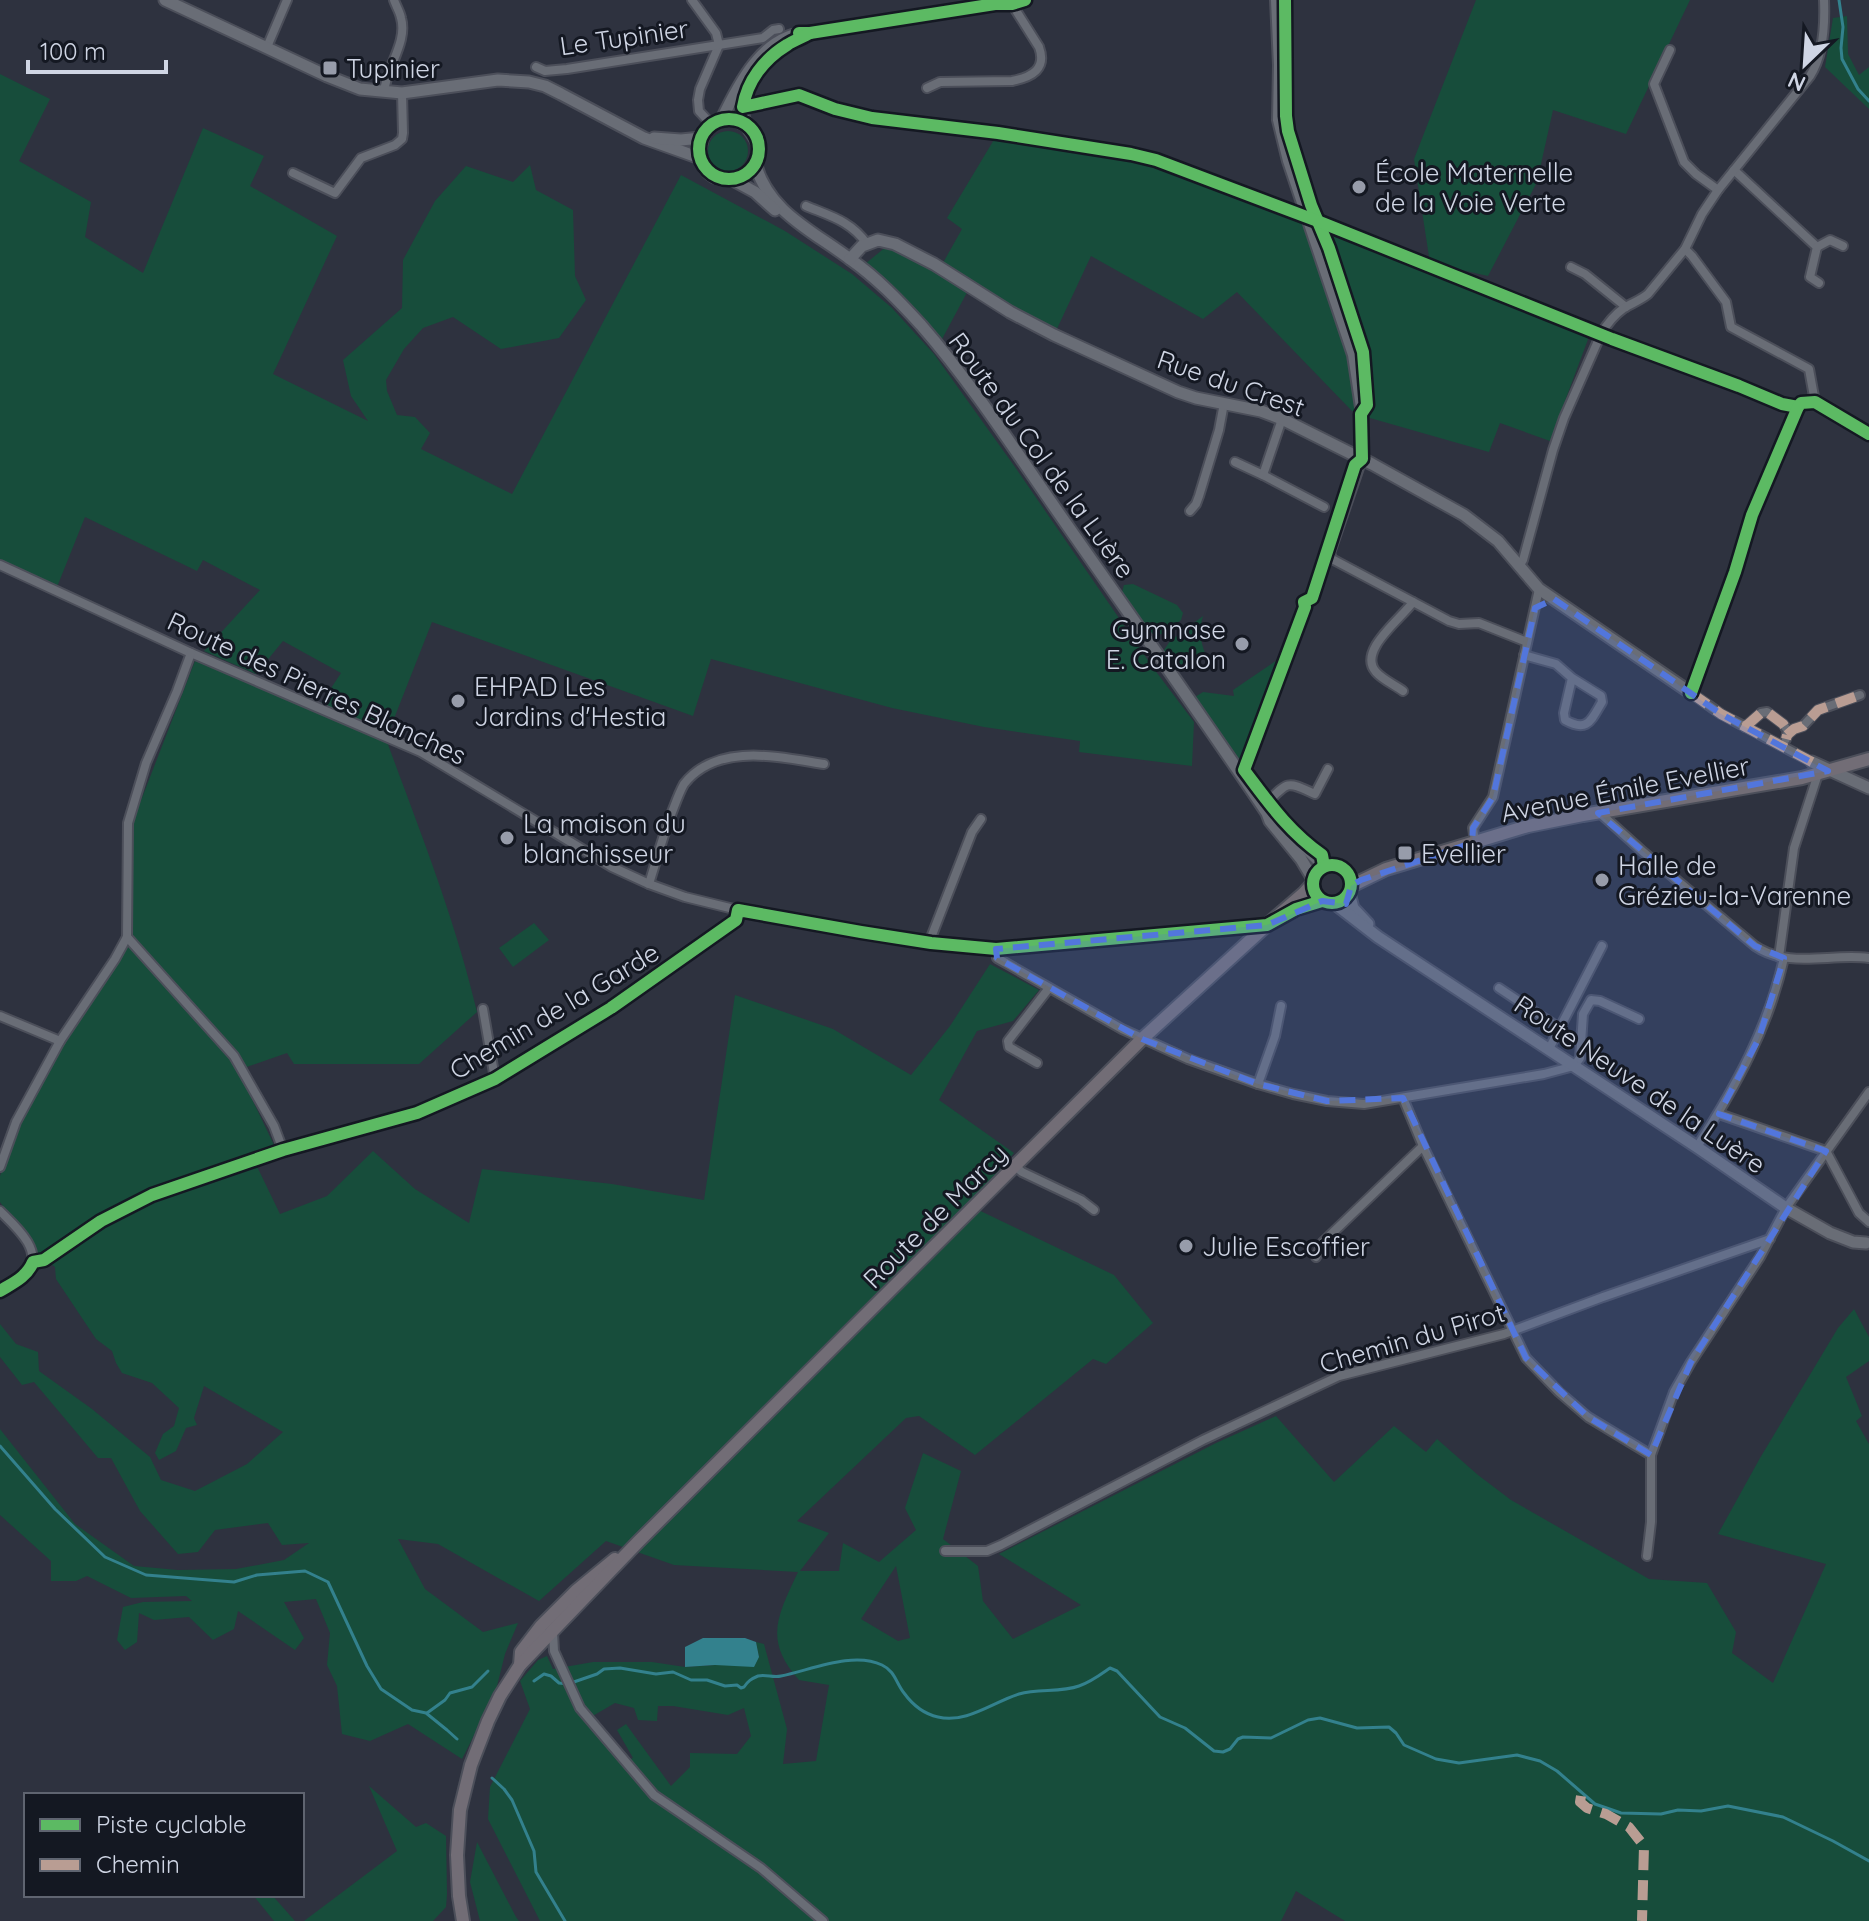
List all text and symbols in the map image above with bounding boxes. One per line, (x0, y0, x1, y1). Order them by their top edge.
street label: Le Tupinier (558, 12, 690, 62)
scale bar (28, 24, 166, 74)
north arrow (1765, 24, 1845, 104)
text: 100 m (40, 36, 106, 66)
place label: Tupinier (346, 52, 440, 85)
marker: Tupinier (321, 59, 339, 77)
text: N (1783, 66, 1810, 98)
place label: École Maternelle de la Voie Verte (1375, 156, 1573, 219)
marker: École Maternelle de la Voie Verte (1350, 178, 1368, 196)
street label: Route du Col de la Luère (942, 326, 1142, 584)
street label: Rue du Crest (1153, 342, 1309, 424)
street label: Route des Pierres Blanches (162, 604, 472, 772)
place label: Gymnase E. Catalon (1106, 613, 1226, 676)
marker: Gymnase E. Catalon (1233, 635, 1251, 653)
place label: EHPAD Les Jardins d'Hestia (474, 670, 666, 733)
marker: EHPAD Les Jardins d'Hestia (449, 692, 467, 710)
street label: Avenue Émile Evellier (1498, 749, 1752, 829)
place label: La maison du blanchisseur (523, 807, 686, 870)
marker: La maison du blanchisseur (498, 829, 516, 847)
place label: Evellier (1421, 837, 1506, 870)
marker: Evellier (1396, 844, 1414, 862)
place label: Halle de Grézieu-la-Varenne (1618, 849, 1851, 912)
marker: Halle de Grézieu-la-Varenne (1593, 871, 1611, 889)
street label: Chemin de la Garde (443, 935, 665, 1087)
street label: Route Neuve de la Luère (1508, 988, 1772, 1180)
street label: Route de Marcy (856, 1137, 1014, 1295)
place label: Julie Escoffier (1202, 1230, 1370, 1263)
marker: Julie Escoffier (1177, 1237, 1195, 1255)
street label: Chemin du Pirot (1316, 1296, 1508, 1380)
legend (24, 1793, 304, 1897)
text: Piste cyclable (96, 1809, 247, 1839)
text: Chemin (96, 1849, 180, 1879)

